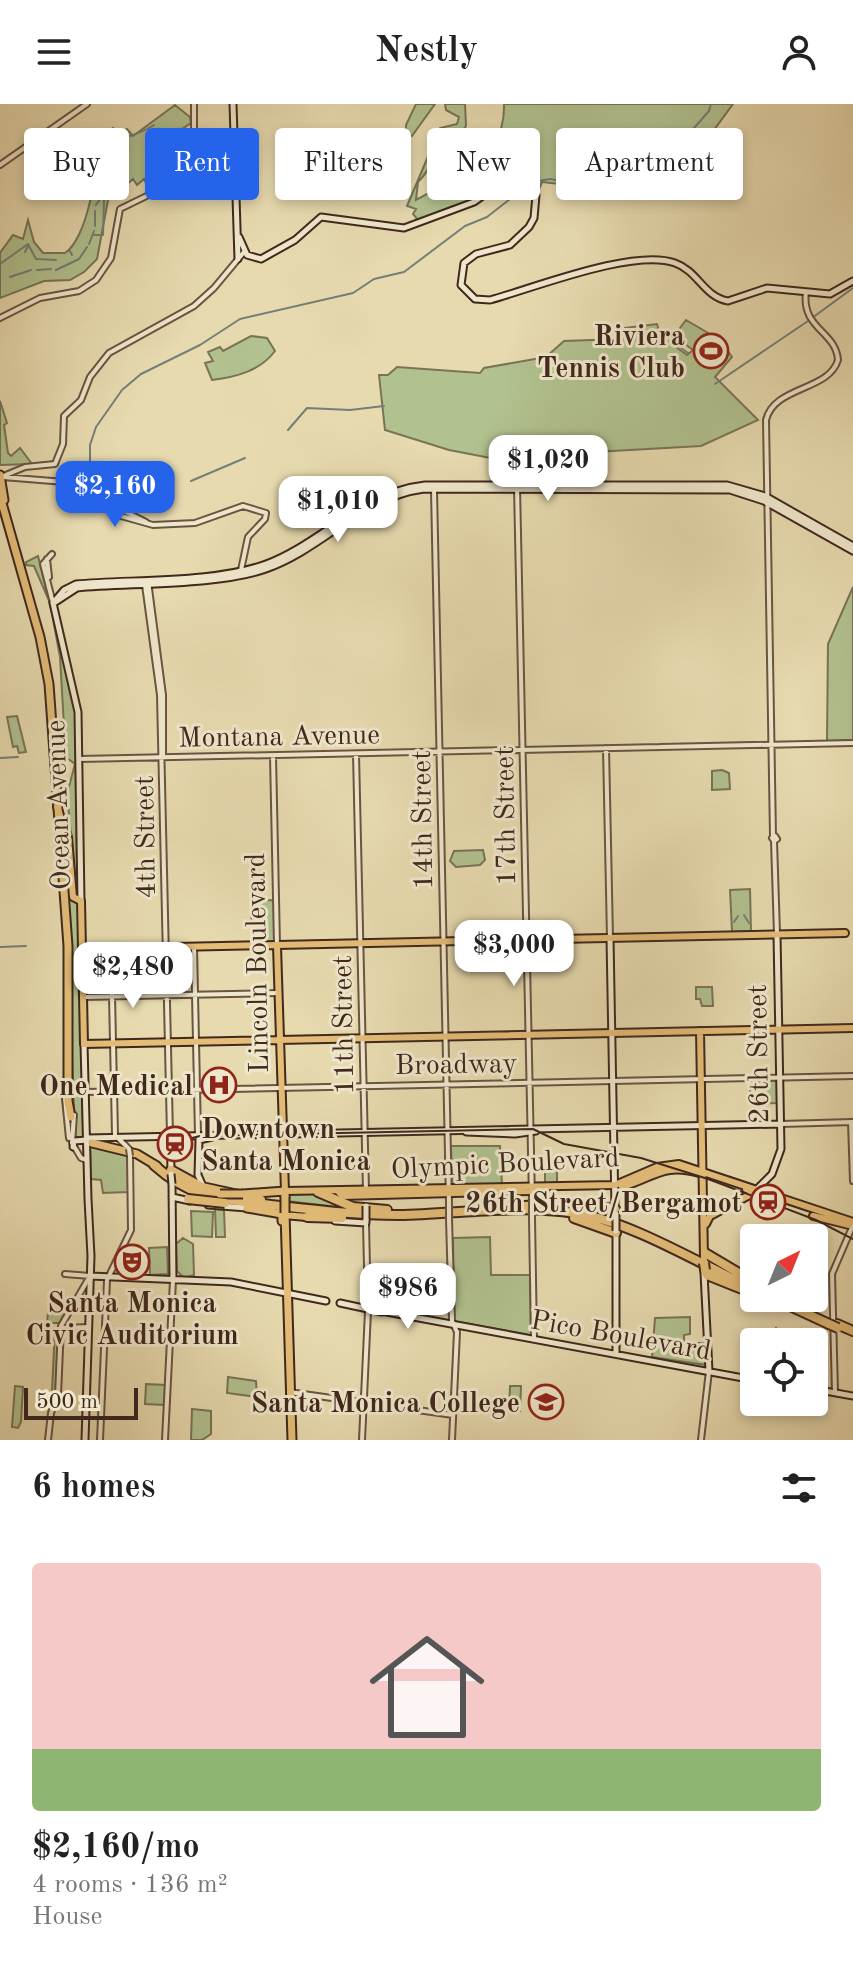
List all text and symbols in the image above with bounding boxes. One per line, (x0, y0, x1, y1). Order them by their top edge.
icon: menu (32, 30, 76, 74)
icon: person (777, 30, 821, 74)
text: Nestly (375, 34, 478, 70)
chip: Buy (24, 128, 129, 200)
chip: Rent (145, 128, 259, 200)
chip: Filters (275, 128, 411, 200)
chip: New (427, 128, 540, 200)
chip: Apartment (556, 128, 743, 200)
place label: Riviera Tennis Club (537, 324, 685, 384)
sports icon: Riviera Tennis Club (692, 332, 730, 370)
pin: $1,020 (483, 435, 613, 503)
text: $1,020 (507, 448, 589, 474)
pin: $2,160 (50, 461, 180, 529)
text: $2,160 (74, 474, 156, 500)
pin: $1,010 (273, 476, 403, 544)
text: $1,010 (297, 489, 379, 515)
street label: Ocean Avenue (43, 719, 77, 891)
street label: Montana Avenue (178, 722, 380, 754)
street label: 17th Street (492, 746, 522, 886)
street label: 14th Street (409, 750, 439, 890)
street label: 4th Street (132, 775, 162, 899)
street label: Lincoln Boulevard (243, 852, 275, 1073)
pin: $3,000 (449, 920, 579, 988)
text: $3,000 (473, 933, 555, 959)
pin: $2,480 (68, 942, 198, 1010)
text: $2,480 (92, 955, 174, 981)
street label: 11th Street (330, 955, 360, 1095)
street label: 26th Street (745, 984, 775, 1124)
street label: Broadway (395, 1051, 518, 1081)
hospital icon: One Medical (200, 1066, 238, 1104)
place label: One Medical (39, 1074, 193, 1102)
place label: Downtown Santa Monica (201, 1117, 371, 1177)
station icon: Downtown Santa Monica (156, 1125, 194, 1163)
street label: Olympic Boulevard (390, 1145, 620, 1185)
station icon: 26th Street/Bergamot (749, 1183, 787, 1221)
place label: 26th Street/Bergamot (465, 1191, 742, 1219)
north arrow (740, 1224, 828, 1312)
map controls (740, 1224, 828, 1416)
theatre icon: Santa Monica Civic Auditorium (113, 1243, 151, 1281)
pin: $986 (361, 1263, 455, 1331)
text: $986 (378, 1276, 438, 1302)
place label: Santa Monica Civic Auditorium (25, 1291, 239, 1351)
street label: Pico Boulevard (528, 1307, 713, 1367)
button: locate (740, 1328, 828, 1416)
school or university icon: Santa Monica College (527, 1383, 565, 1421)
scale bar (24, 1384, 138, 1420)
text: 500 m (36, 1391, 98, 1413)
place label: Santa Monica College (251, 1391, 520, 1419)
icon: filters (777, 1466, 821, 1510)
text: 6 homes (32, 1471, 155, 1505)
icon: home (355, 1615, 499, 1759)
text: $2,160/mo (32, 1831, 200, 1865)
text: 4 rooms · 136 m² (32, 1872, 228, 1898)
text: House (32, 1904, 103, 1930)

